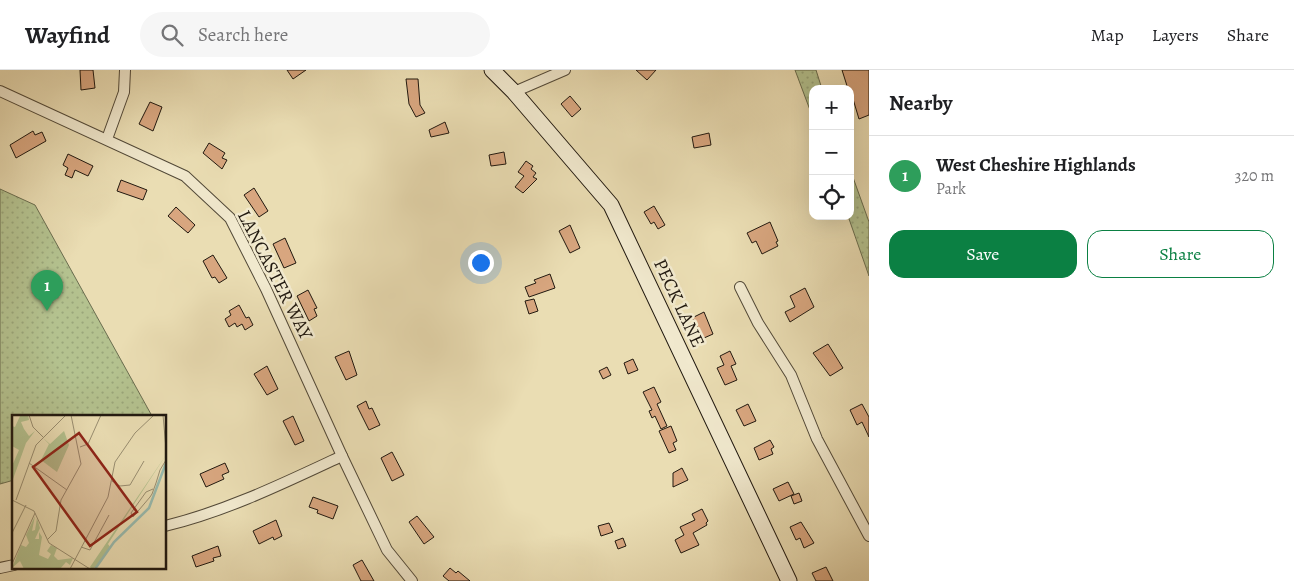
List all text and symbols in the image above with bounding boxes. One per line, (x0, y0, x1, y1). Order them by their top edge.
search box (140, 12, 490, 57)
text: Wayfind (25, 19, 110, 51)
icon: search (158, 21, 186, 49)
text: Search here (198, 22, 288, 48)
text: Map (1091, 23, 1124, 47)
text: Layers (1152, 23, 1199, 47)
text: Share (1227, 23, 1269, 47)
map controls (809, 85, 854, 220)
button: + (809, 85, 854, 130)
text: Nearby (889, 89, 952, 117)
button: − (809, 130, 854, 175)
text: West Cheshire Highlands (936, 152, 1136, 178)
text: 1 (902, 165, 908, 187)
text: 320 m (1235, 165, 1274, 187)
button: locate (809, 175, 854, 220)
text: Park (936, 178, 966, 200)
street label: LANCASTER WAY (231, 206, 319, 345)
button: Save (889, 230, 1077, 278)
button: Share (1087, 230, 1274, 278)
your location (468, 250, 494, 276)
street label: PECK LANE (647, 254, 711, 352)
pin: 1 (31, 270, 63, 311)
inset map (12, 415, 166, 568)

